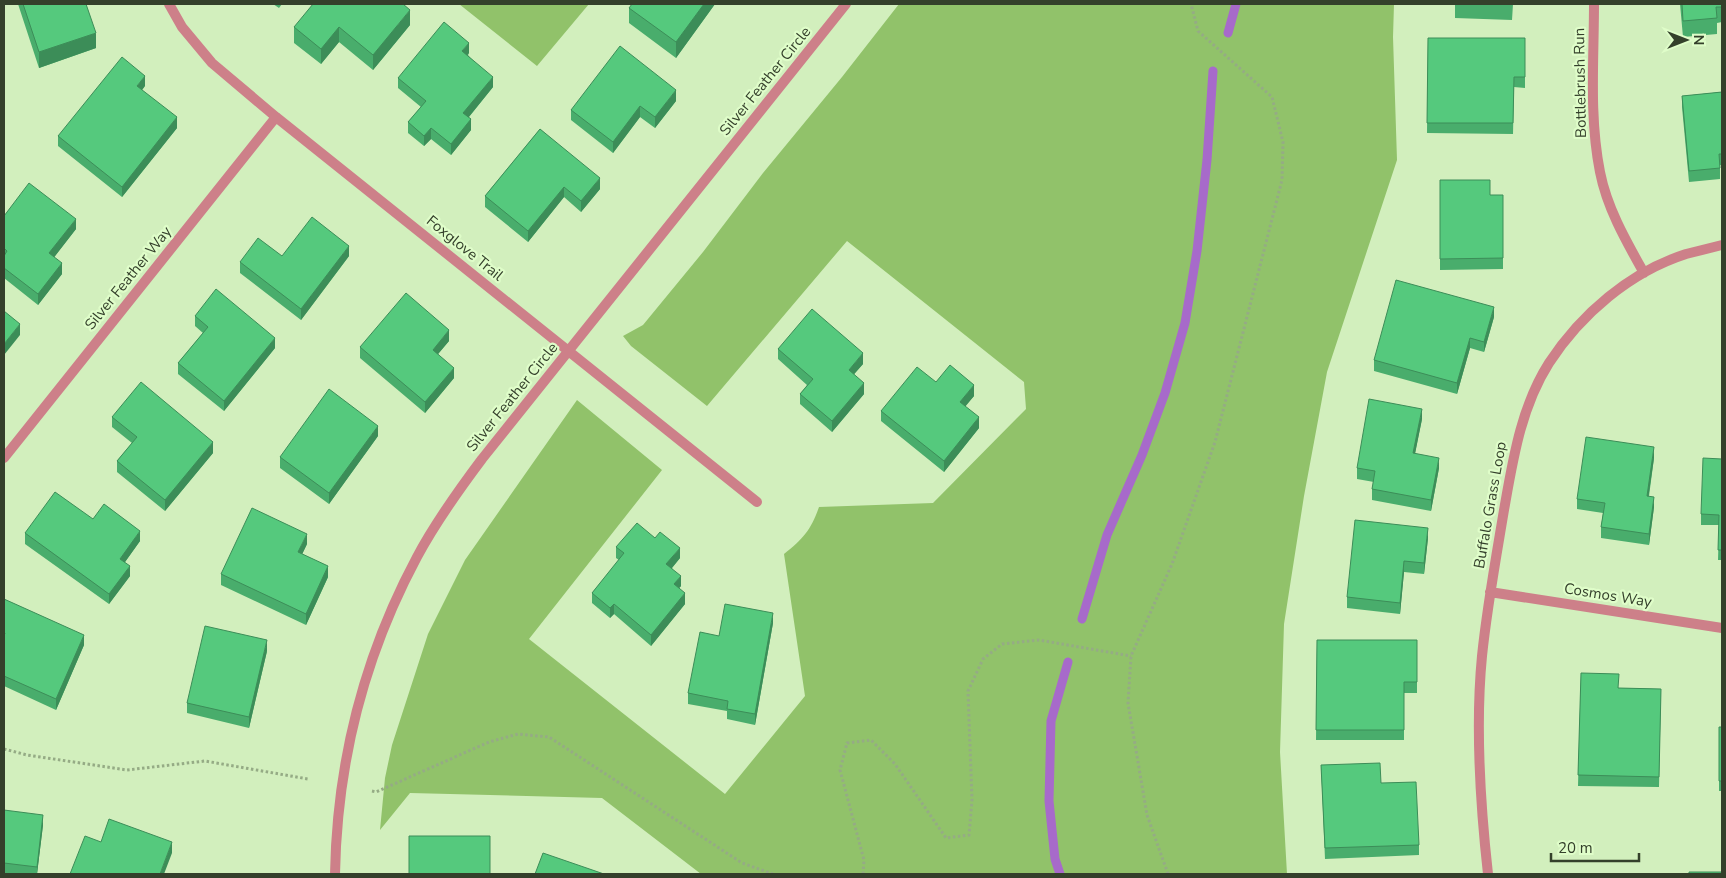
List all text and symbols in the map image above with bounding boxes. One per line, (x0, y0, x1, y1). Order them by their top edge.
north arrow (1661, 15, 1711, 65)
street label: Silver Feather Circle (715, 22, 815, 140)
street label: Bottlebrush Run (1569, 28, 1591, 138)
text: N (1689, 35, 1708, 45)
street label: Foxglove Trail (422, 211, 508, 286)
street label: Silver Feather Way (80, 222, 176, 334)
street label: Silver Feather Circle (462, 338, 562, 456)
street label: Buffalo Grass Loop (1469, 440, 1511, 570)
street label: Cosmos Way (1563, 578, 1654, 612)
scale bar (1551, 830, 1638, 862)
text: 20 m (1558, 838, 1593, 858)

